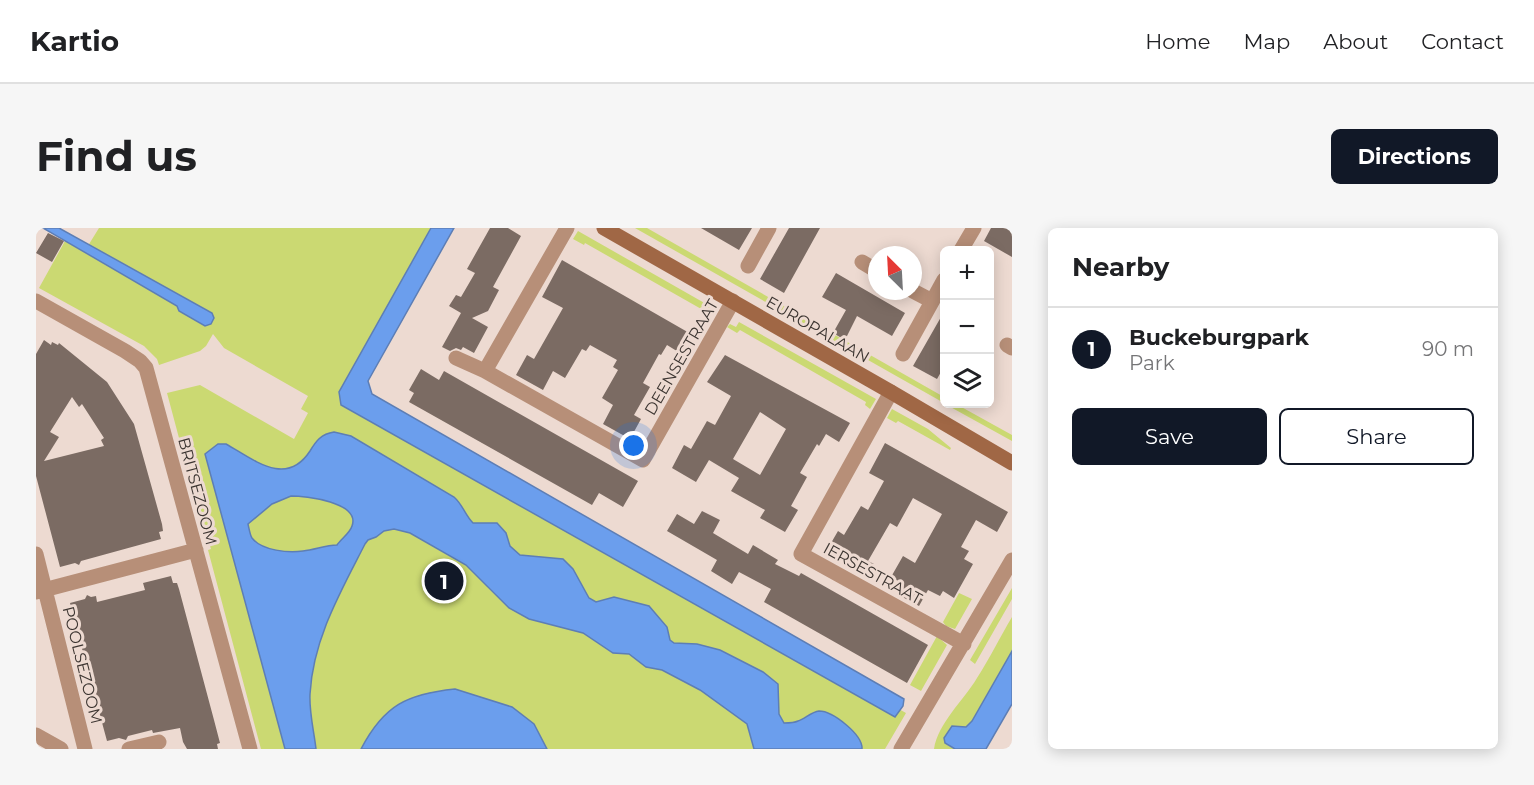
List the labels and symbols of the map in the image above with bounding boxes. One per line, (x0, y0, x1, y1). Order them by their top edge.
north arrow (868, 246, 922, 300)
street label: EUROPALAAN (763, 292, 873, 367)
street label: DEENSESTRAAT (641, 295, 723, 418)
your location (619, 431, 648, 460)
street label: BRITSEZOOM (174, 435, 221, 547)
street label: IERSESTRAAT (820, 539, 926, 609)
pin: 1 (424, 558, 464, 604)
street label: POOLSEZOOM (59, 604, 106, 726)

